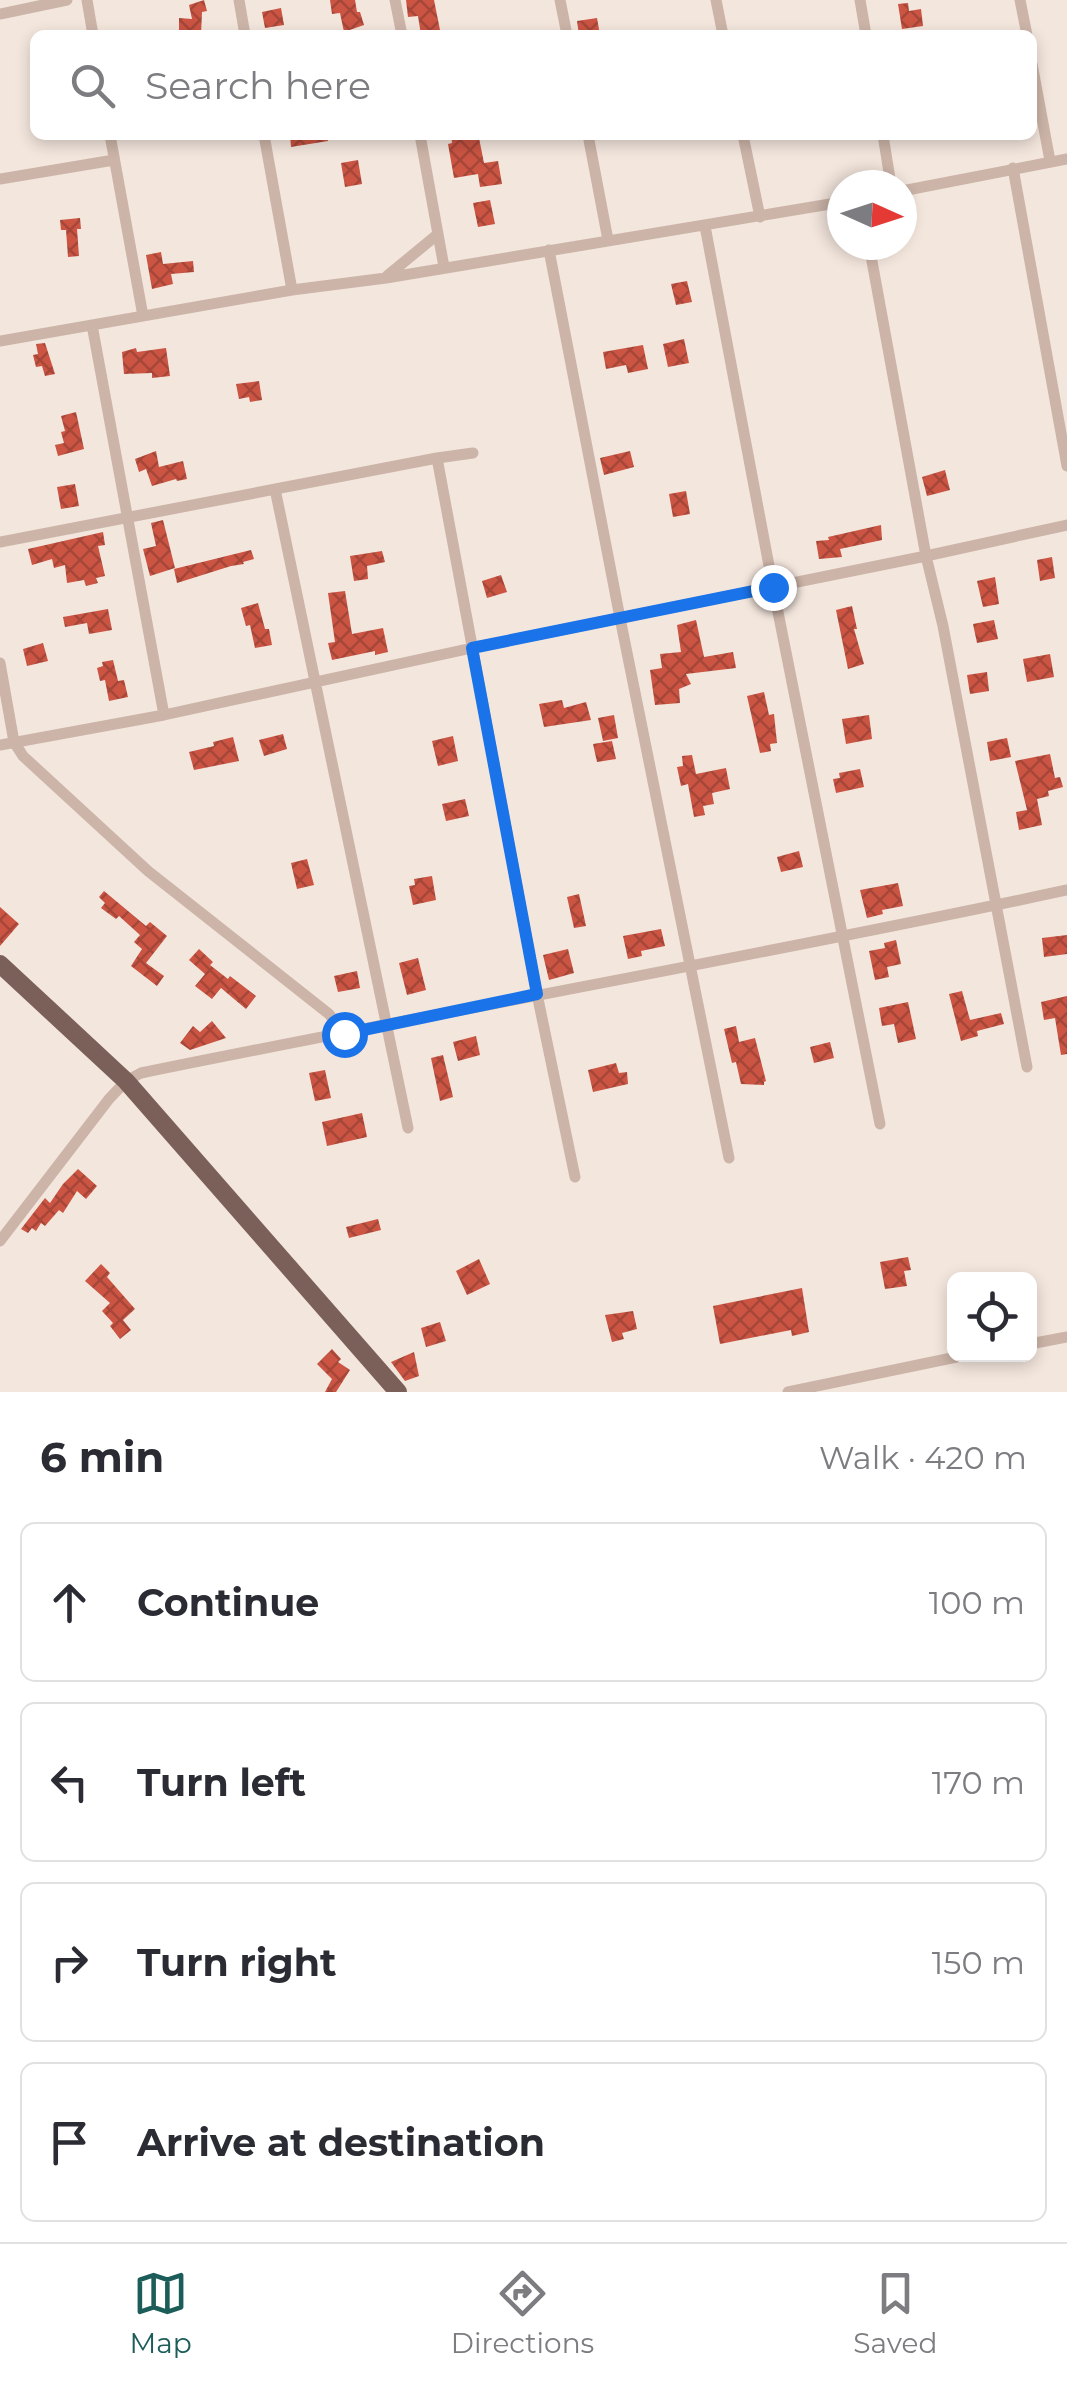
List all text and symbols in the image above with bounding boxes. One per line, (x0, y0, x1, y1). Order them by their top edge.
search box (30, 30, 1037, 140)
icon: search (65, 58, 120, 113)
text: Search here (145, 62, 371, 109)
north arrow (827, 170, 917, 260)
route end (751, 565, 797, 611)
route start (322, 1012, 368, 1058)
map controls (947, 1272, 1037, 1362)
button: locate (947, 1272, 1037, 1362)
text: 6 min (40, 1431, 164, 1483)
text: Walk · 420 m (819, 1438, 1027, 1477)
icon: ahead (42, 1575, 97, 1630)
text: Continue (137, 1579, 319, 1626)
text: 100 m (929, 1583, 1025, 1622)
icon: left (42, 1755, 97, 1810)
text: Turn left (137, 1759, 306, 1806)
text: 170 m (932, 1763, 1025, 1802)
icon: right (42, 1935, 97, 1990)
text: Turn right (137, 1939, 336, 1986)
text: 150 m (932, 1943, 1025, 1982)
icon: arrive (42, 2115, 97, 2170)
text: Arrive at destination (137, 2119, 545, 2166)
tab: Map (130, 2266, 192, 2360)
tab: Directions (451, 2266, 594, 2360)
tab: Saved (853, 2266, 937, 2360)

